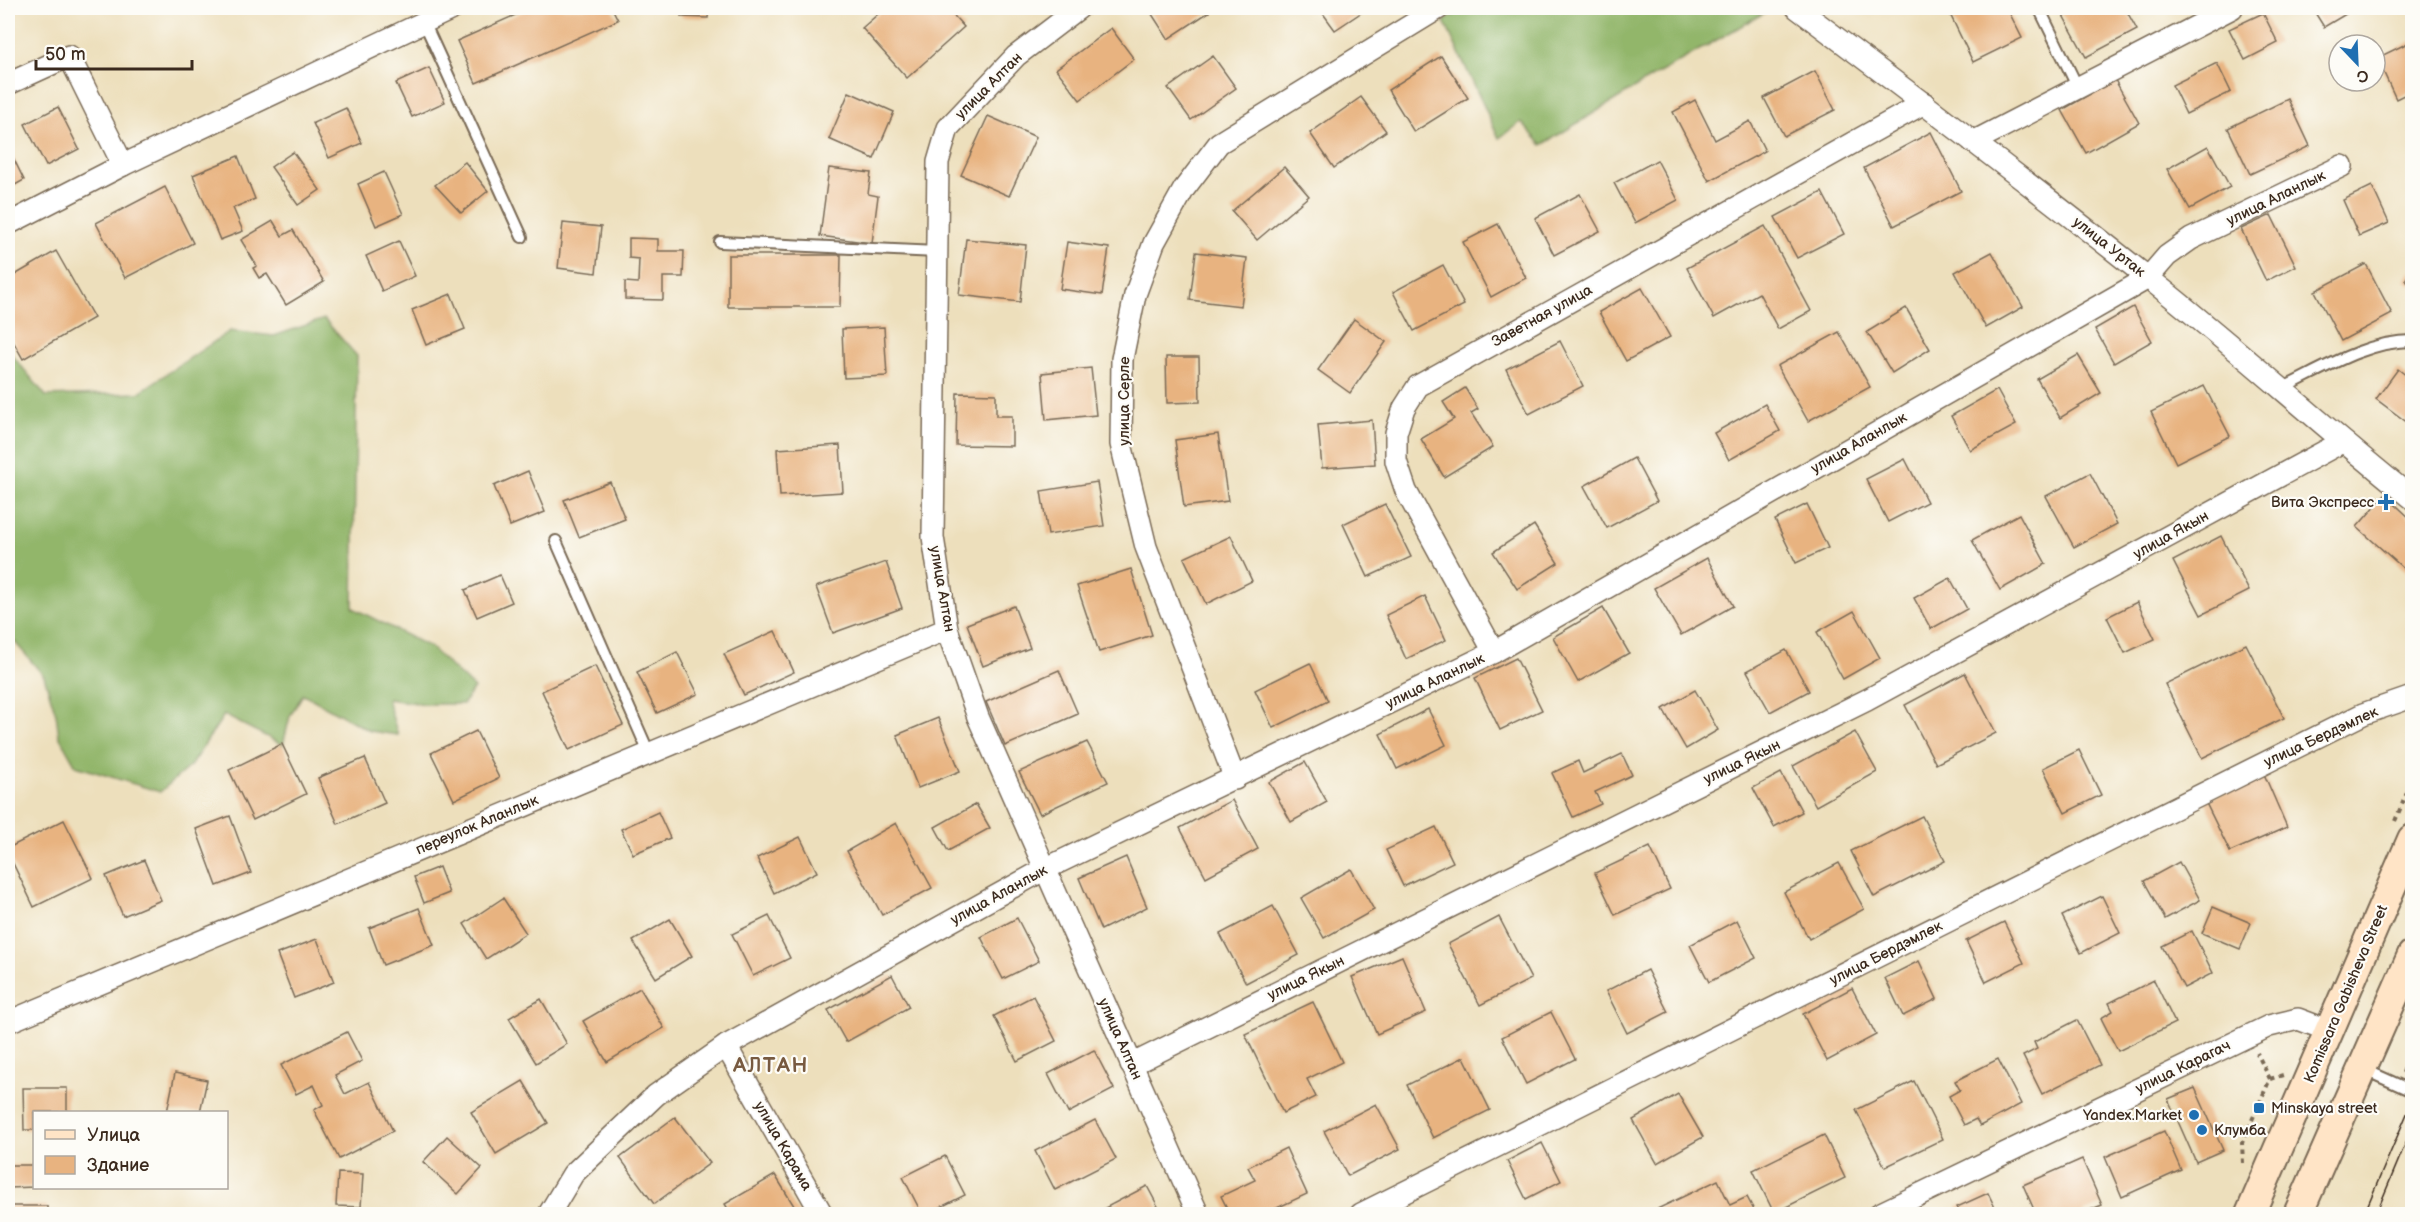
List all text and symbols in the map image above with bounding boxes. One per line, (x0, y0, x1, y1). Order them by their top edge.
scale bar (36, 33, 192, 71)
north arrow (2327, 33, 2387, 93)
text: 50 m (45, 44, 86, 65)
street label: улица Алтан (951, 48, 1027, 124)
text: С (2353, 65, 2371, 86)
street label: улица Аланлык (2223, 166, 2329, 230)
street label: улица Уртак (2069, 213, 2149, 281)
street label: Заветная улица (1488, 280, 1596, 351)
street label: улица Серле (1115, 356, 1134, 446)
street label: улица Аланлык (1808, 408, 1910, 478)
place label: Вита Экспресс (2271, 493, 2375, 512)
marker: Вита Экспресс (2379, 495, 2393, 509)
street label: улица Якын (2130, 506, 2212, 564)
street label: улица Алтан (925, 544, 959, 634)
street label: улица Аланлык (1382, 649, 1488, 713)
street label: улица Бердэмлек (2261, 702, 2381, 772)
street label: улица Якын (1700, 735, 1784, 789)
street label: переулок Аланлык (413, 791, 541, 859)
street label: улица Аланлык (947, 861, 1051, 929)
street label: Komissara Gabisheva Street (2300, 902, 2392, 1086)
street label: улица Бердэмлек (1826, 916, 1946, 990)
street label: улица Якын (1264, 951, 1348, 1005)
street label: улица Алтан (1094, 995, 1146, 1083)
street label: улица Карагач (2132, 1036, 2234, 1098)
district label: АЛТАН (732, 1053, 809, 1078)
street label: улица Карама (750, 1098, 816, 1194)
place label: Minskaya street (2271, 1099, 2378, 1118)
marker: Minskaya street (2252, 1101, 2266, 1115)
place label: Yandex.Market (2082, 1106, 2182, 1125)
marker: Yandex.Market (2187, 1108, 2201, 1122)
legend (33, 1111, 228, 1189)
place label: Клумба (2214, 1121, 2266, 1140)
marker: Клумба (2195, 1123, 2209, 1137)
text: Улица (87, 1125, 141, 1146)
text: Здание (87, 1155, 149, 1176)

